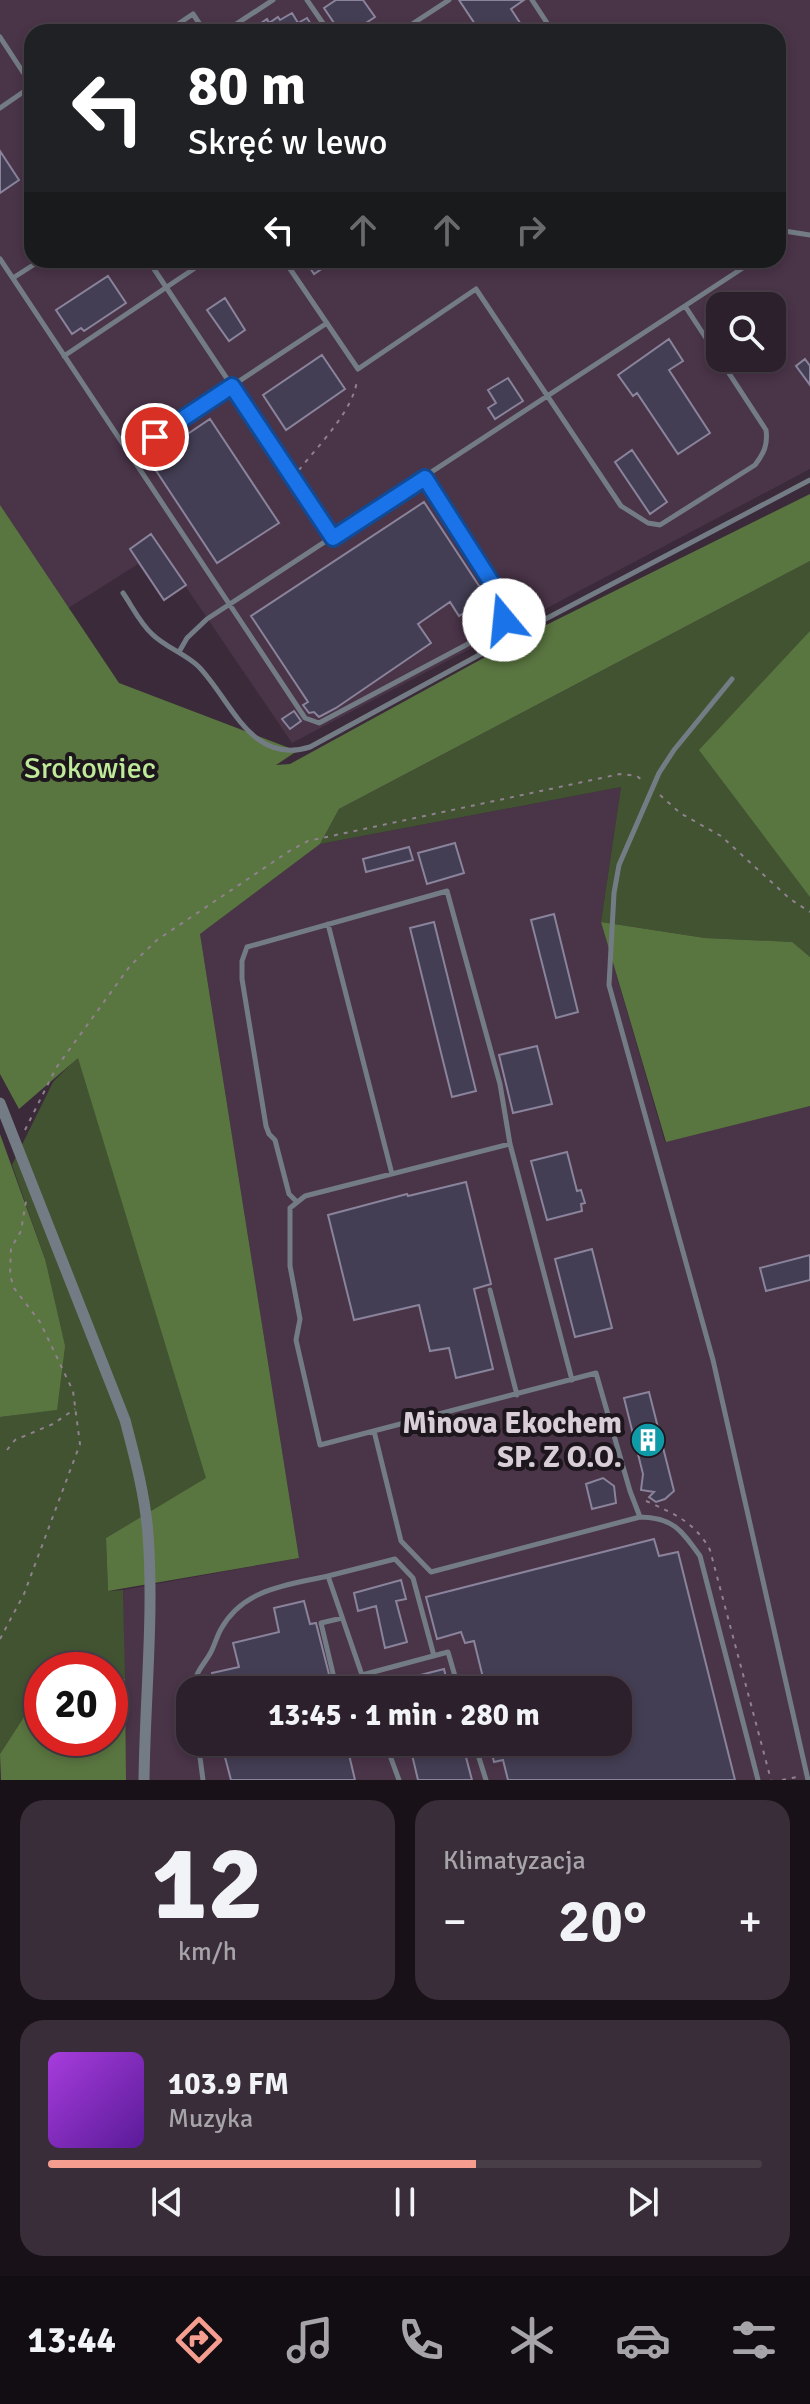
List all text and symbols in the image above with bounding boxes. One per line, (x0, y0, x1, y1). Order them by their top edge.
text: 80 m (188, 51, 306, 120)
icon: left (56, 56, 160, 160)
text: Skręć w lewo (188, 120, 388, 165)
icon: left (257, 208, 301, 252)
icon: ahead (341, 208, 385, 252)
icon: ahead (425, 208, 469, 252)
icon: right (509, 208, 553, 252)
map controls (706, 292, 786, 372)
button: search (706, 292, 786, 372)
pin (121, 403, 189, 471)
icon: arrive (133, 415, 177, 459)
position arrow (462, 578, 546, 662)
park label: Srokowiec (24, 750, 156, 787)
place label: Minova Ekochem SP. Z O.O. (402, 1405, 622, 1476)
building icon: Minova Ekochem SP. Z O.O. (629, 1421, 667, 1459)
speed limit sign: 20 (24, 1652, 128, 1756)
text: 13:45 · 1 min · 280 m (268, 1697, 540, 1734)
text: 12 (151, 1820, 264, 1948)
text: Klimatyzacja (443, 1845, 586, 1877)
text: 20° (558, 1885, 647, 1959)
text: − (443, 1895, 467, 1949)
text: + (738, 1895, 762, 1949)
text: km/h (178, 1936, 237, 1968)
text: 103.9 FM (168, 2066, 289, 2103)
text: Muzyka (168, 2103, 253, 2135)
icon: previous (145, 2180, 189, 2224)
icon: pause (383, 2180, 427, 2224)
icon: next (621, 2180, 665, 2224)
icon: directions (171, 2312, 227, 2368)
icon: music (282, 2312, 338, 2368)
icon: phone (393, 2312, 449, 2368)
icon: climate (504, 2312, 560, 2368)
icon: car (615, 2312, 671, 2368)
icon: filters (726, 2312, 782, 2368)
text: 13:44 (28, 2318, 116, 2363)

